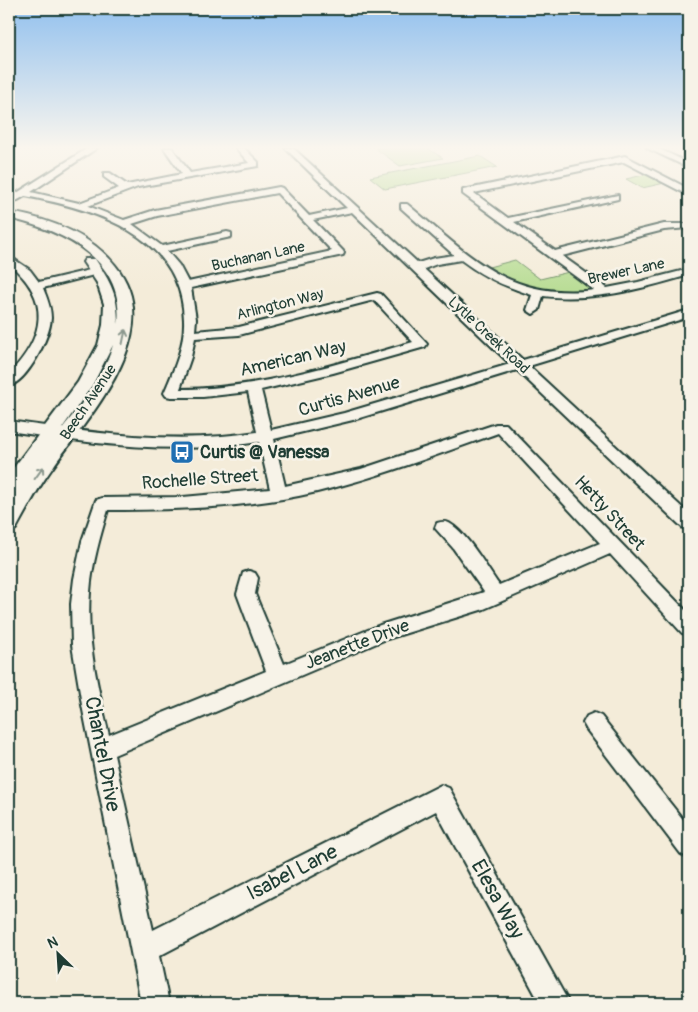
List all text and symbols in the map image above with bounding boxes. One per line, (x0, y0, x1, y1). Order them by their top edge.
street label: Buchanan Lane (210, 237, 307, 276)
street label: Brewer Lane (586, 254, 667, 289)
street label: Arlington Way (235, 284, 326, 324)
street label: Lytle Creek Road (444, 293, 533, 378)
one-way arrow (120, 329, 129, 345)
street label: American Way (238, 335, 349, 382)
street label: Beech Avenue (56, 360, 121, 444)
street label: Curtis Avenue (296, 371, 403, 422)
bus stop icon: Curtis @ Vanessa (169, 439, 195, 465)
place label: Curtis @ Vanessa (200, 441, 330, 464)
street label: Rochelle Street (141, 464, 260, 495)
one-way arrow (34, 467, 45, 480)
street label: Hetty Street (569, 471, 651, 556)
street label: Jeanette Drive (302, 614, 413, 675)
street label: Chantel Drive (78, 694, 127, 815)
street label: Isabel Lane (242, 838, 343, 907)
street label: Elesa Way (465, 855, 530, 944)
north arrow (32, 930, 82, 980)
text: N (45, 933, 61, 952)

